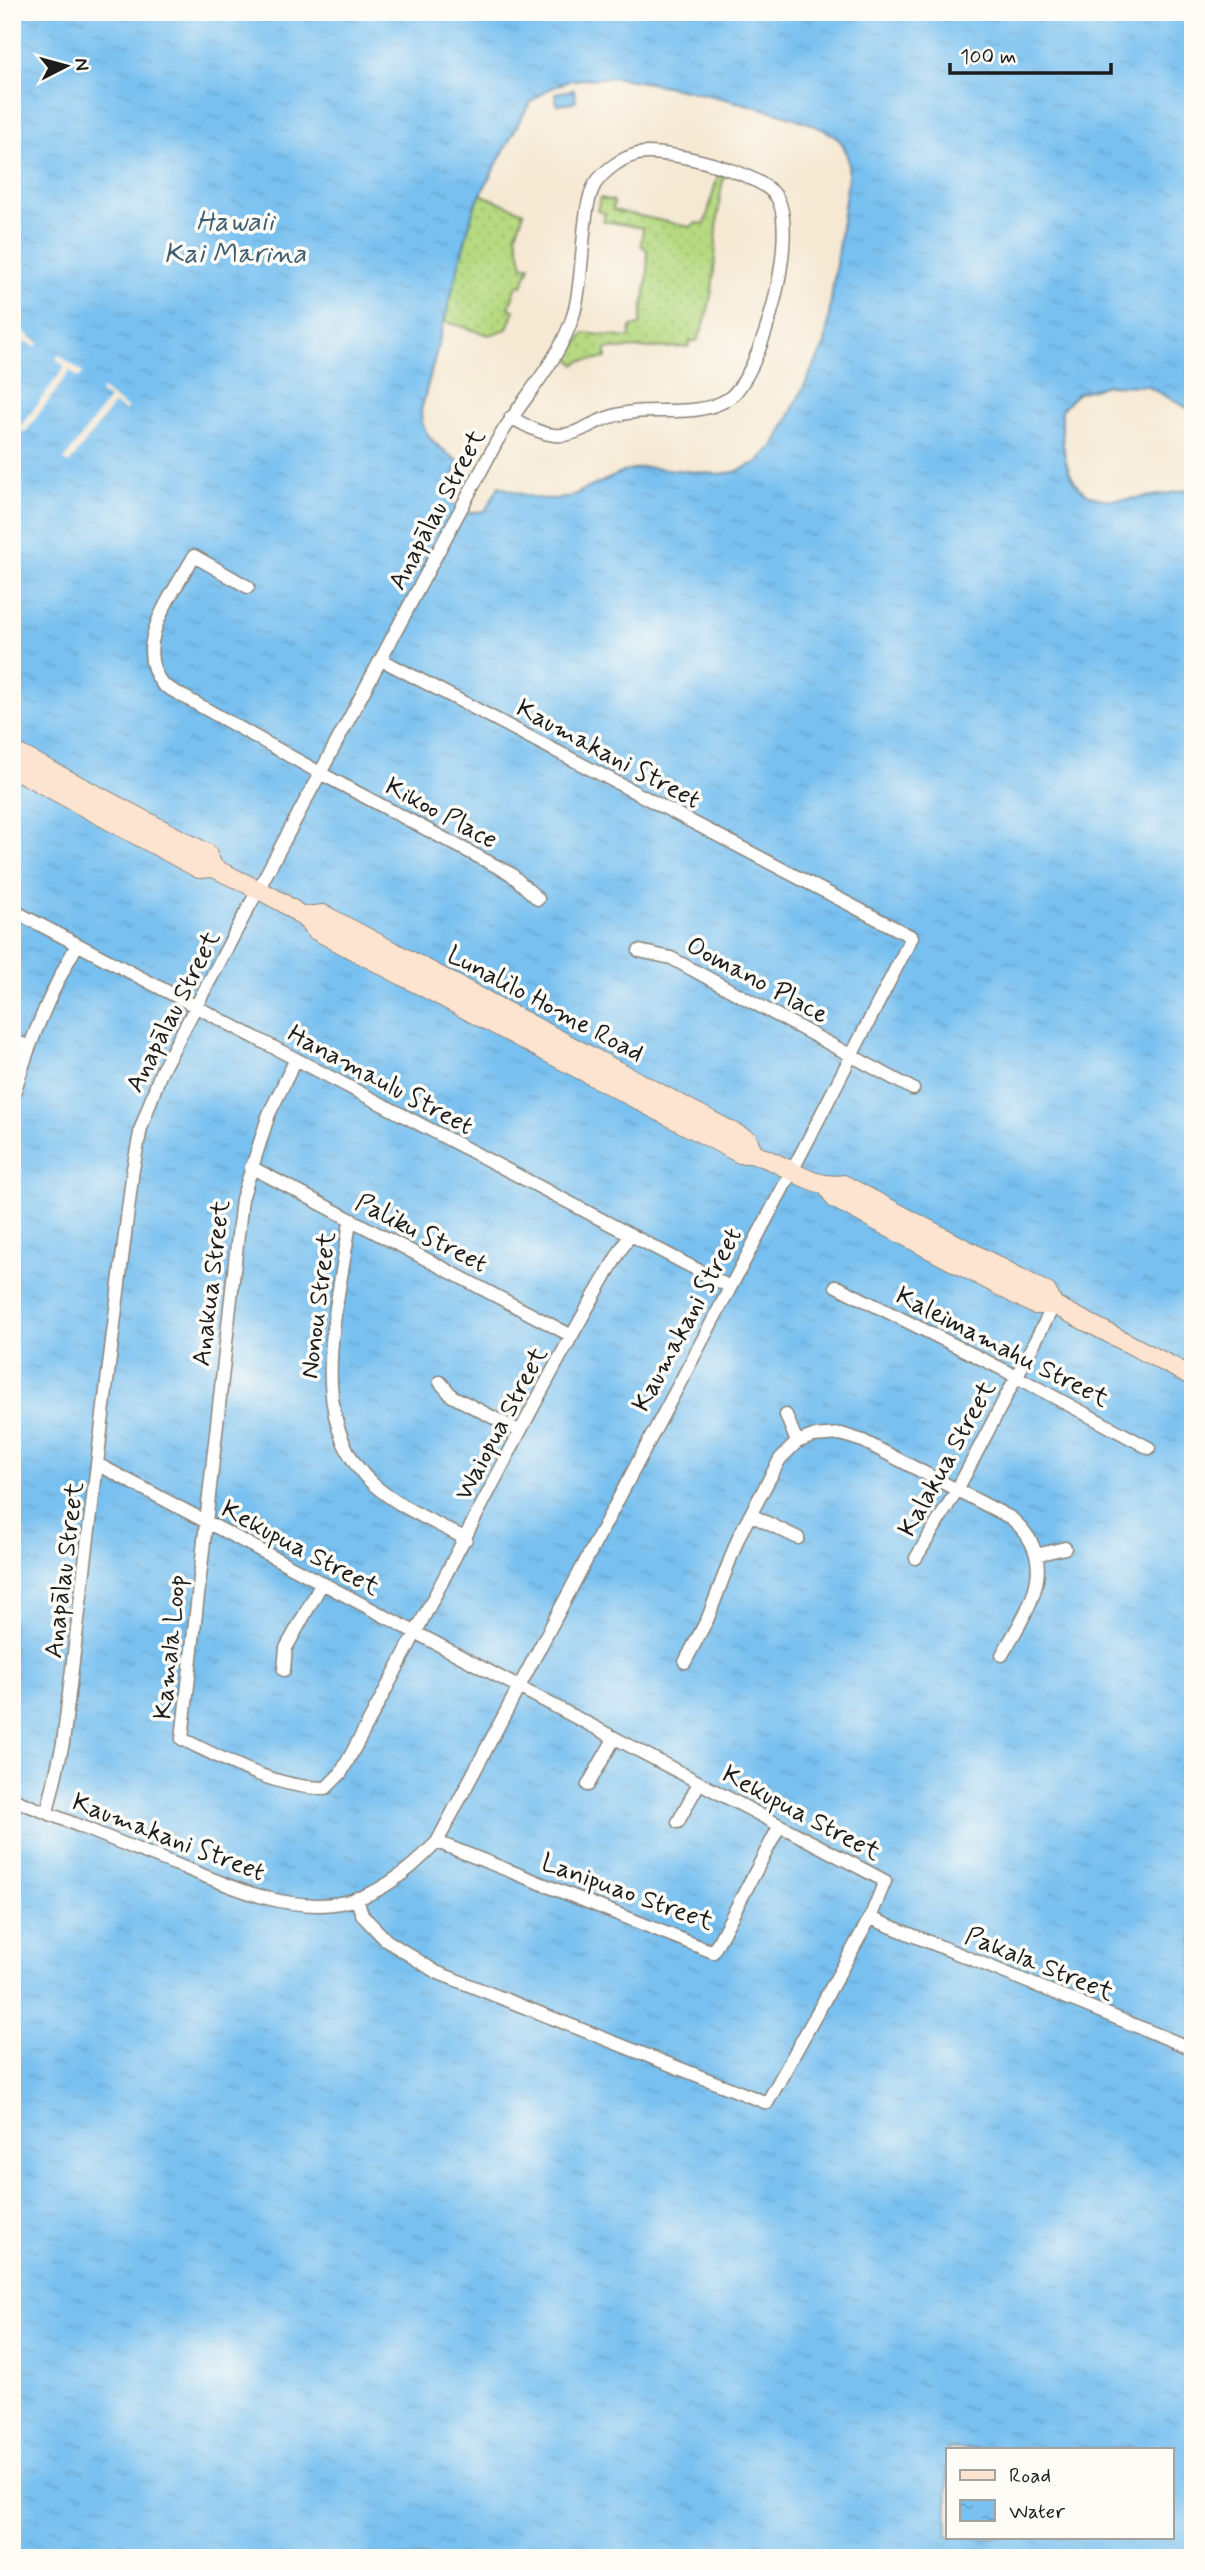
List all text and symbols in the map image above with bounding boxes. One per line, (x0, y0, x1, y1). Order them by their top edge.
north arrow (32, 32, 102, 102)
scale bar (950, 32, 1110, 76)
text: 100 m (960, 43, 1016, 71)
text: N (68, 57, 95, 72)
water label: Hawaii Kai Marina (164, 204, 306, 273)
street label: Anapālau Street (381, 424, 494, 596)
street label: Kaumakani Street (510, 692, 706, 818)
street label: Kikoo Place (379, 770, 503, 858)
street label: Anapālau Street (118, 925, 229, 1099)
street label: Oomano Place (680, 929, 834, 1033)
street label: Lunalilo Home Road (441, 939, 649, 1071)
street label: Hanamaulu Street (281, 1018, 479, 1144)
street label: Paliku Street (349, 1186, 493, 1282)
street label: Anakua Street (185, 1198, 239, 1368)
street label: Kaumakani Street (625, 1222, 751, 1418)
street label: Nonou Street (293, 1230, 345, 1381)
street label: Kaleimamahu Street (890, 1279, 1115, 1416)
street label: Waiopua Street (447, 1341, 557, 1507)
street label: Kalakua Street (891, 1375, 1005, 1543)
street label: Anapālau Street (37, 1480, 93, 1660)
street label: Kekupua Street (215, 1493, 385, 1605)
street label: Kamala Loop (146, 1573, 195, 1721)
street label: Kekupua Street (716, 1758, 886, 1870)
street label: Kaumakani Street (67, 1785, 270, 1890)
street label: Lanipuao Street (537, 1846, 718, 1940)
street label: Pakala Street (960, 1920, 1119, 2010)
legend (946, 2448, 1174, 2538)
text: Road (1009, 2462, 1051, 2490)
text: Water (1009, 2498, 1065, 2526)

